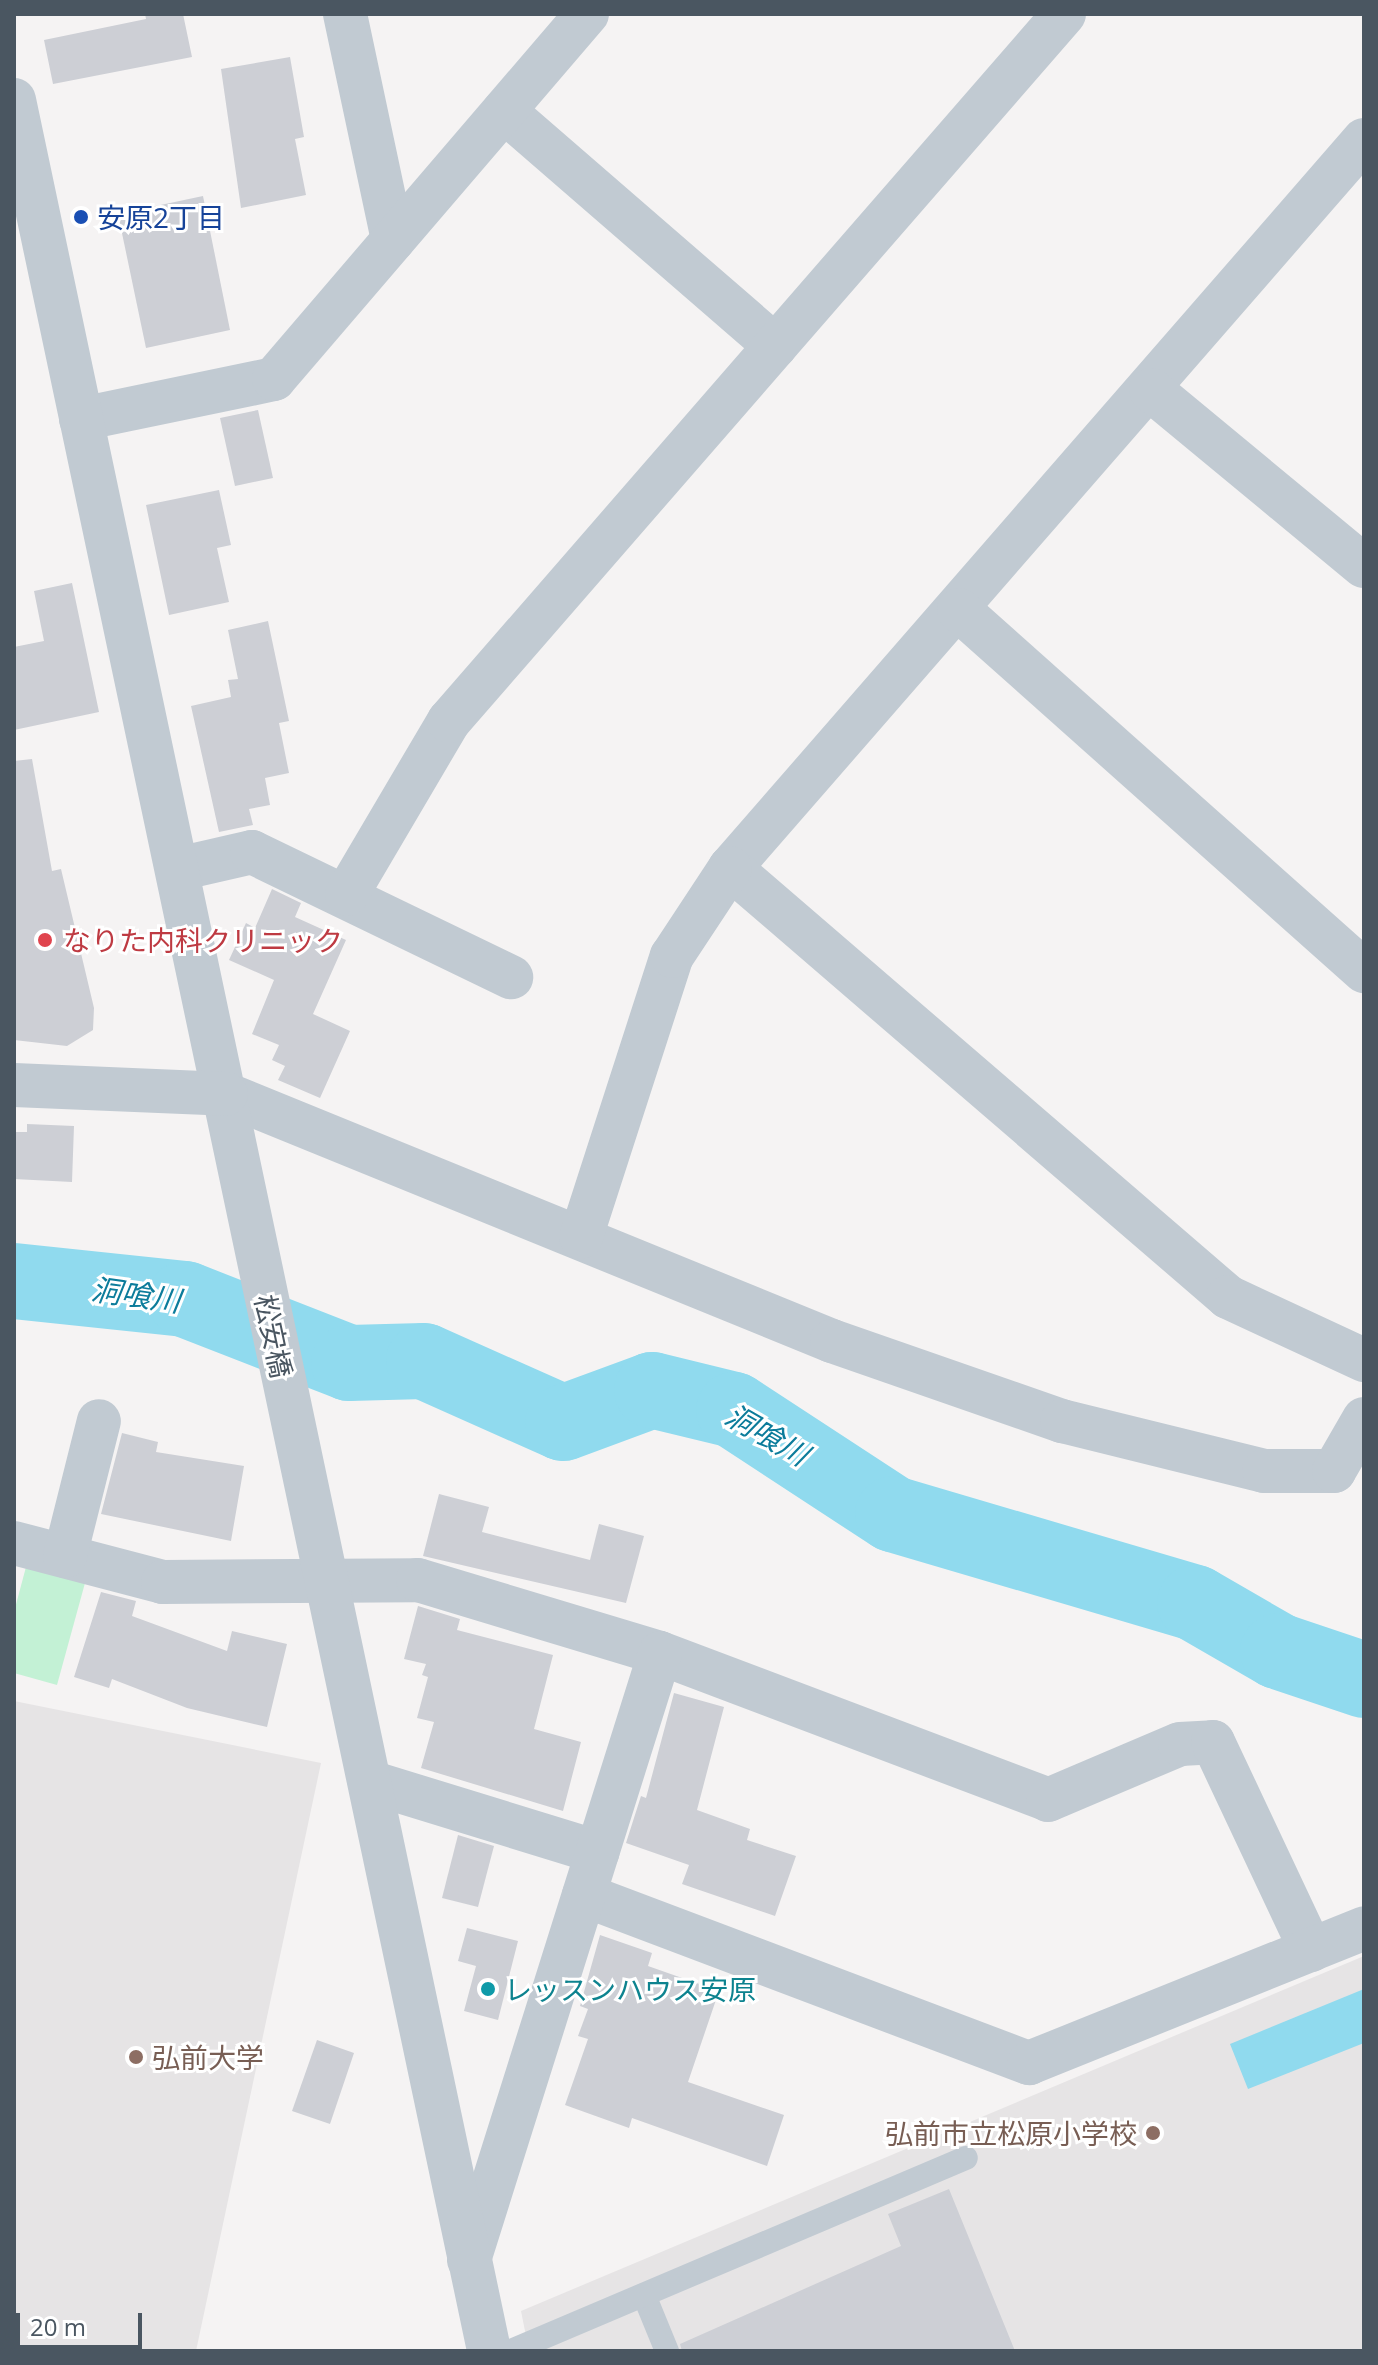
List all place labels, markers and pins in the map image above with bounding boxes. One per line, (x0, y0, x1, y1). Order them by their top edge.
place label: 安原2丁目 (97, 200, 225, 234)
marker: 安原2丁目 (72, 208, 90, 226)
place label: なりた内科クリニック (63, 923, 343, 957)
marker: なりた内科クリニック (34, 929, 56, 951)
place label: レッスンハウス安原 (504, 1972, 756, 2006)
marker: レッスンハウス安原 (479, 1980, 497, 1998)
place label: 弘前大学 (152, 2040, 264, 2074)
marker: 弘前大学 (127, 2048, 145, 2066)
place label: 弘前市立松原小学校 (885, 2116, 1137, 2150)
marker: 弘前市立松原小学校 (1144, 2124, 1162, 2142)

